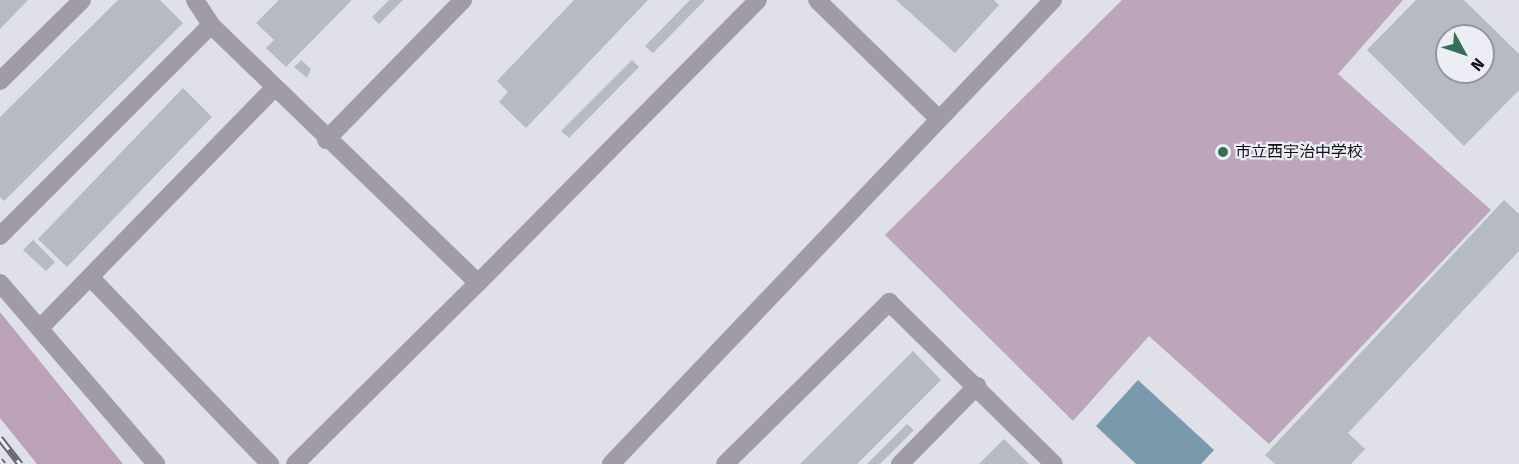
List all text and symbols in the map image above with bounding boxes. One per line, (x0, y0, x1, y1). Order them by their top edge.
north arrow (1435, 24, 1495, 84)
text: N (1467, 54, 1488, 75)
place label: 市立西宇治中学校 (1235, 142, 1363, 162)
marker: 市立西宇治中学校 (1216, 145, 1230, 159)

